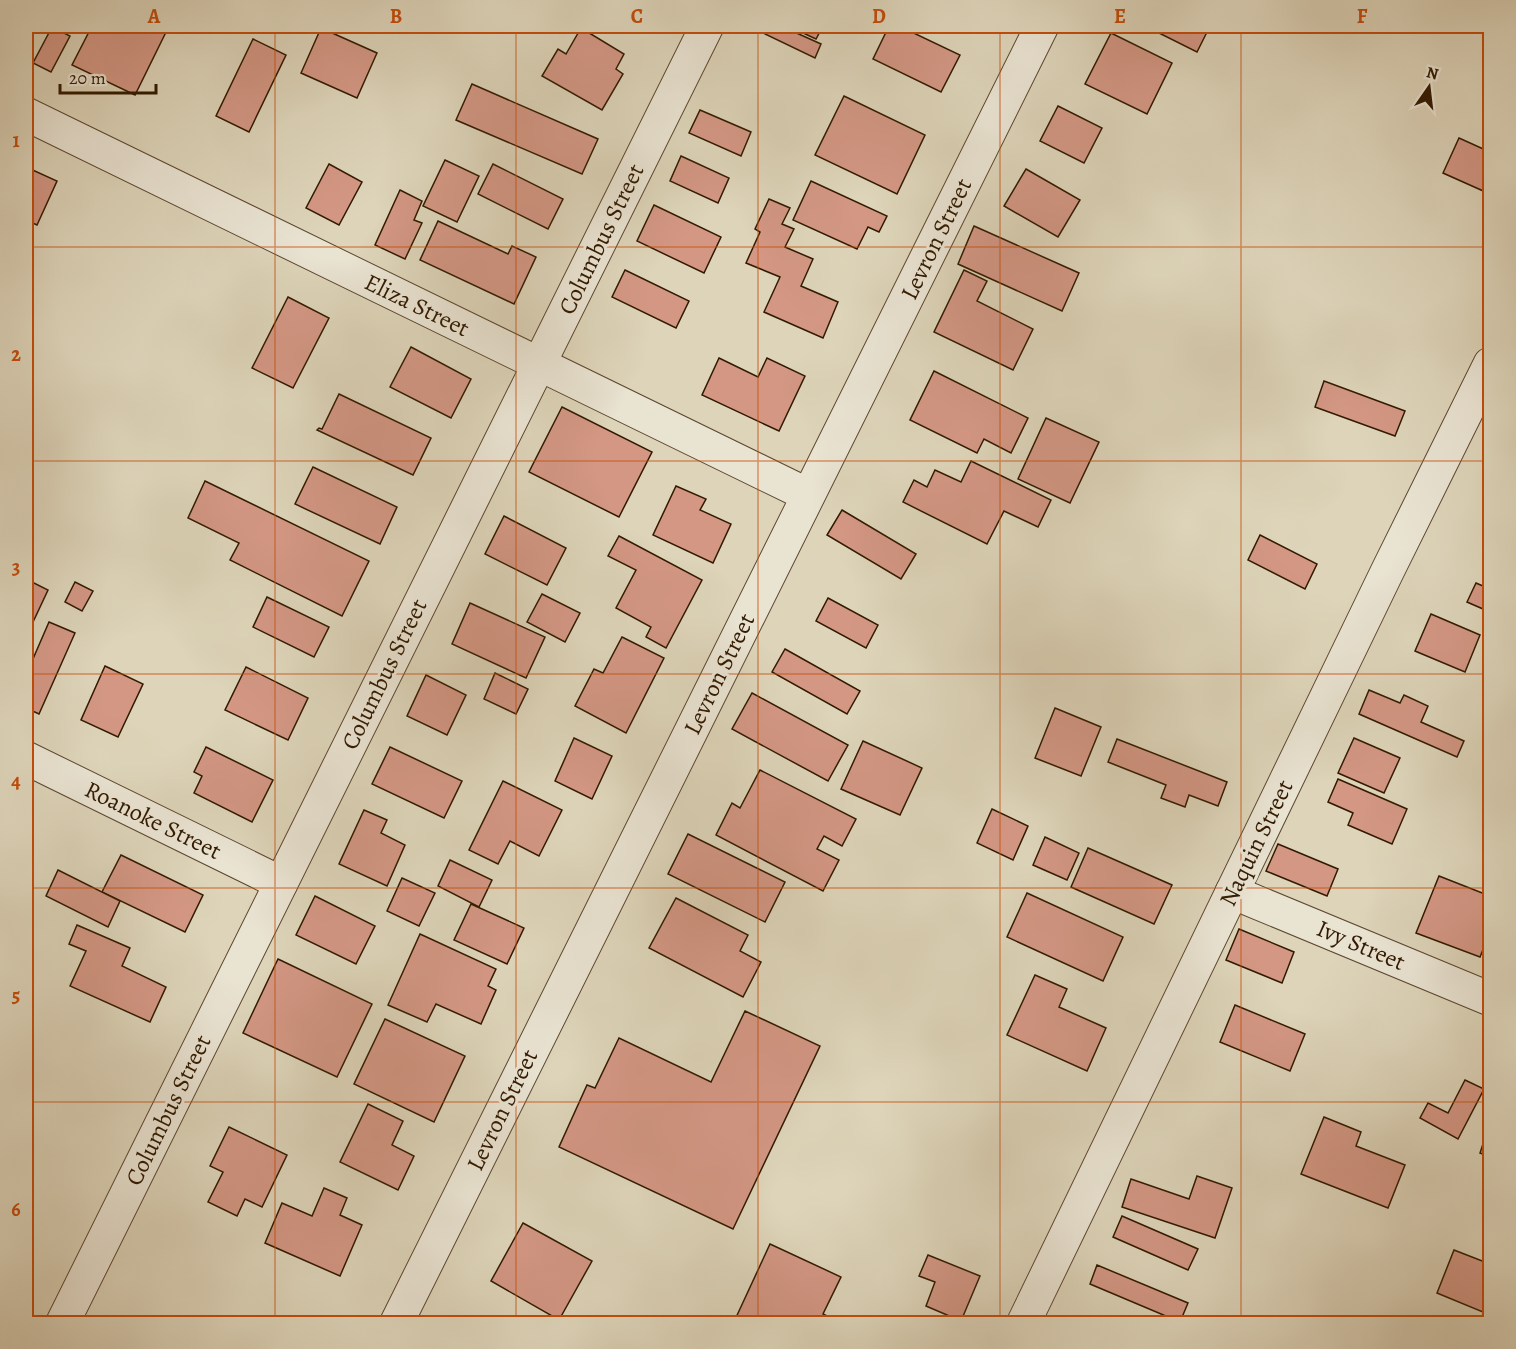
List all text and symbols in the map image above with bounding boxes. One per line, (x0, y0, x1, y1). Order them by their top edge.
text: A (147, 3, 161, 30)
text: B (390, 3, 402, 30)
text: C (631, 3, 643, 30)
text: D (872, 3, 886, 30)
text: E (1114, 3, 1126, 30)
text: F (1357, 3, 1368, 30)
scale bar (60, 57, 156, 95)
north arrow (1399, 57, 1459, 117)
text: N (1424, 61, 1441, 86)
text: 20 m (69, 66, 106, 90)
text: 1 (12, 127, 20, 154)
street label: Columbus Street (551, 158, 651, 320)
street label: Levron Street (893, 173, 979, 305)
street label: Eliza Street (359, 266, 475, 344)
text: 2 (11, 341, 21, 368)
text: 3 (12, 554, 20, 581)
street label: Columbus Street (334, 593, 434, 755)
street label: Levron Street (676, 608, 762, 740)
text: 4 (11, 768, 21, 795)
street label: Roanoke Street (79, 773, 227, 867)
street label: Naquin Street (1212, 774, 1300, 912)
street label: Ivy Street (1312, 912, 1410, 978)
text: 5 (12, 982, 20, 1009)
street label: Columbus Street (118, 1029, 218, 1191)
street label: Levron Street (459, 1044, 545, 1176)
text: 6 (11, 1196, 21, 1223)

